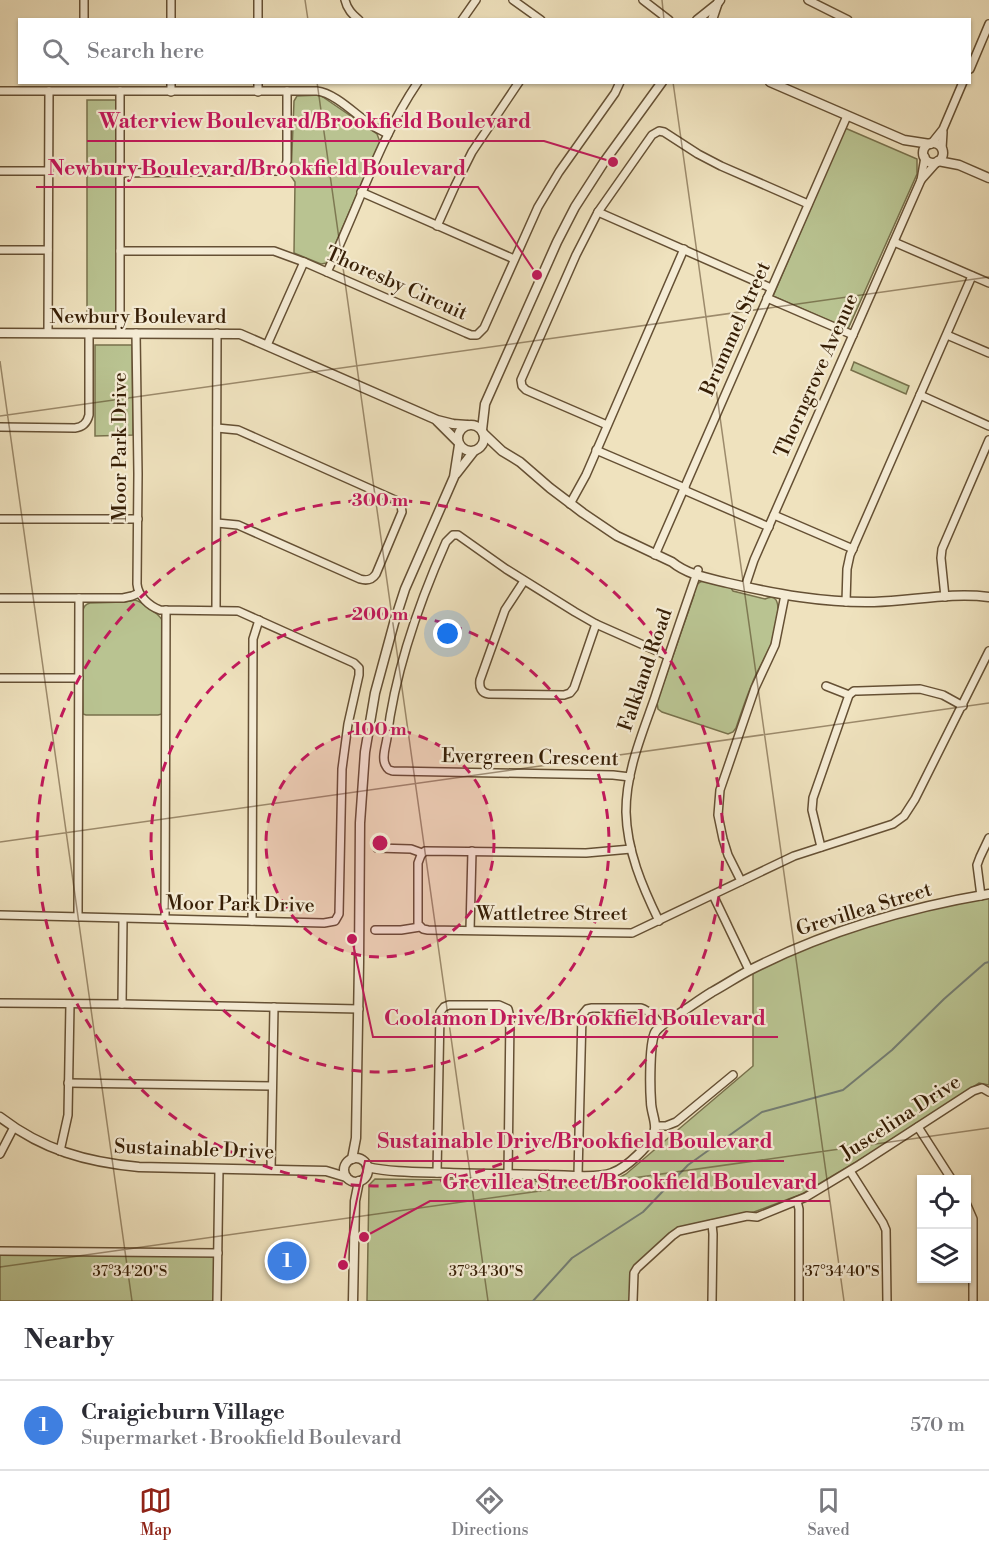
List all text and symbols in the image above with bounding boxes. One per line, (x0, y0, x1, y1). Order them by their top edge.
search box (18, 18, 971, 84)
icon: search (39, 35, 72, 68)
text: Search here (87, 38, 204, 65)
callout: Waterview Boulevard/Brookfield Boulevard (87, 102, 544, 141)
text: Waterview Boulevard/Brookfield Boulevard (98, 109, 531, 135)
callout: Newbury Boulevard/Brookfield Boulevard (36, 148, 478, 187)
text: Newbury Boulevard/Brookfield Boulevard (48, 156, 466, 182)
street label: Thoresby Circuit (321, 241, 471, 327)
street label: Brummel Street (695, 258, 777, 401)
street label: Thorngrove Avenue (769, 290, 865, 462)
street label: Newbury Boulevard (50, 305, 227, 330)
street label: Moor Park Drive (108, 372, 133, 522)
text: 300 m (352, 489, 409, 512)
text: 200 m (352, 603, 409, 626)
street label: Falkland Road (613, 605, 679, 735)
your location (433, 619, 462, 648)
text: 100 m (353, 718, 407, 741)
street label: Evergreen Crescent (441, 744, 619, 772)
centre of rings (370, 833, 390, 853)
street label: Grevillea Street (793, 878, 935, 942)
street label: Moor Park Drive (165, 891, 315, 919)
street label: Wattletree Street (475, 902, 628, 927)
callout: Coolamon Drive/Brookfield Boulevard (373, 998, 778, 1037)
text: Coolamon Drive/Brookfield Boulevard (384, 1006, 766, 1032)
street label: Juscelina Drive (835, 1070, 966, 1167)
callout: Sustainable Drive/Brookfield Boulevard (365, 1122, 784, 1161)
text: Sustainable Drive/Brookfield Boulevard (377, 1129, 773, 1155)
street label: Sustainable Drive (113, 1135, 275, 1165)
callout: Grevillea Street/Brookfield Boulevard (430, 1162, 830, 1201)
text: Grevillea Street/Brookfield Boulevard (442, 1170, 818, 1196)
map controls (917, 1175, 971, 1283)
button: locate (917, 1175, 971, 1229)
button: layers (917, 1229, 971, 1283)
pin: 1 (268, 1238, 306, 1284)
text: 37°34'20"S (93, 1262, 167, 1281)
text: 37°34'30"S (449, 1262, 523, 1281)
text: 37°34'40"S (804, 1262, 880, 1281)
text: Nearby (24, 1324, 114, 1356)
text: Craigieburn Village (81, 1399, 285, 1426)
text: 1 (39, 1413, 48, 1438)
text: 570 m (910, 1413, 965, 1438)
text: Supermarket · Brookfield Boulevard (81, 1426, 401, 1451)
tab: Map (139, 1484, 172, 1540)
tab: Directions (451, 1484, 529, 1540)
tab: Saved (807, 1484, 850, 1540)

